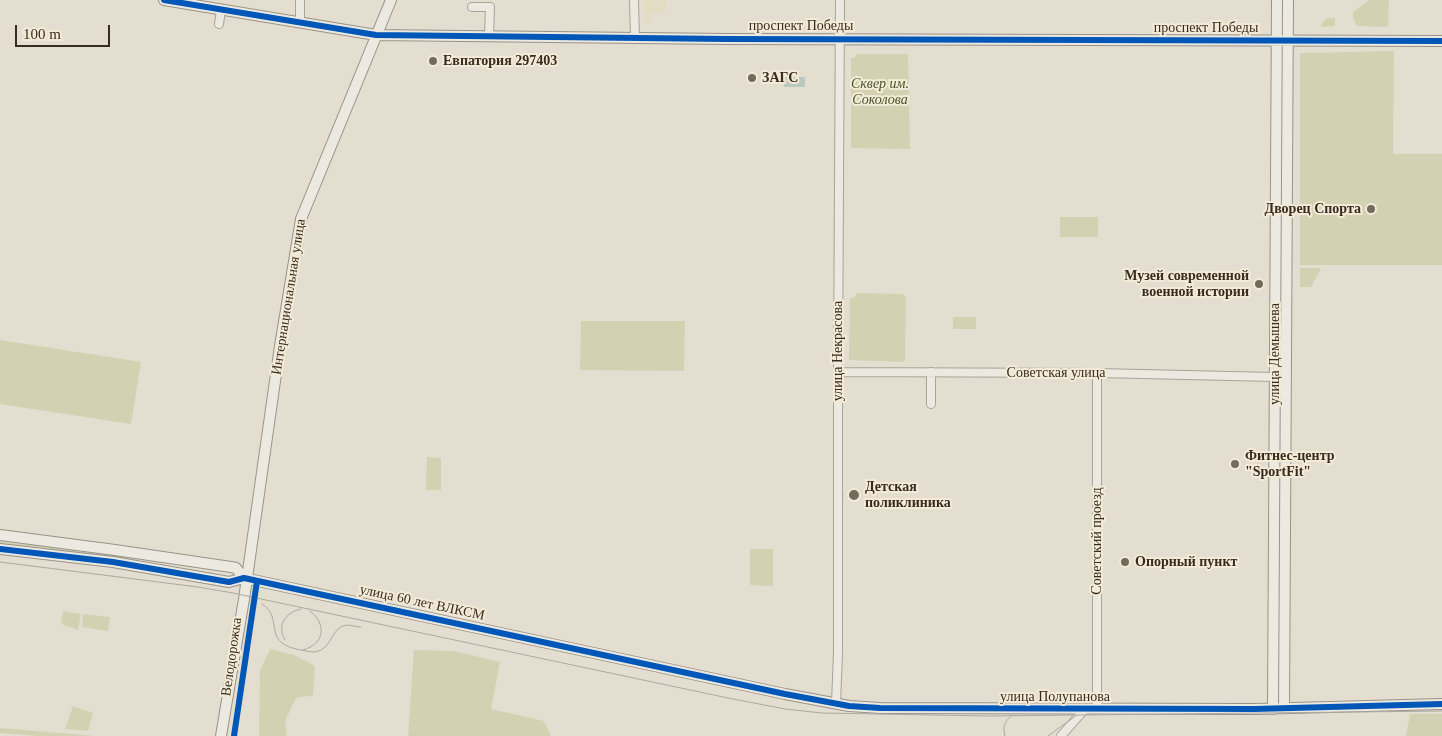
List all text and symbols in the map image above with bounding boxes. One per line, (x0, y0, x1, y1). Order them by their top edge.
scale bar (18, 15, 112, 47)
street label: проспект Победы (749, 18, 853, 34)
street label: проспект Победы (1154, 20, 1258, 36)
text: 100 m (23, 26, 61, 42)
place label: Евпатория 297403 (443, 53, 557, 69)
marker: Евпатория 297403 (427, 55, 439, 67)
place label: ЗАГС (762, 70, 798, 86)
marker: ЗАГС (746, 72, 758, 84)
park label: Сквер им. Соколова (851, 76, 909, 108)
place label: Дворец Спорта (1265, 201, 1361, 217)
marker: Дворец Спорта (1365, 203, 1377, 215)
street label: Интернациональная улица (268, 218, 310, 376)
place label: Музей современной военной истории (1124, 268, 1249, 300)
marker: Музей современной военной истории (1253, 278, 1265, 290)
street label: улица Некрасова (830, 301, 846, 401)
street label: улица Демышева (1267, 303, 1283, 405)
street label: Советская улица (1007, 365, 1105, 381)
place label: Фитнес-центр "SportFit" (1245, 448, 1334, 481)
marker: Фитнес-центр "SportFit" (1229, 458, 1241, 470)
place label: Детская поликлиника (865, 479, 951, 512)
street label: Советский проезд (1089, 487, 1105, 595)
marker: Детская поликлиника (847, 488, 861, 502)
place label: Опорный пункт (1135, 554, 1237, 570)
marker: Опорный пункт (1119, 556, 1131, 568)
street label: улица 60 лет ВЛКСМ (358, 582, 486, 624)
street label: Велодорожка (218, 617, 246, 697)
street label: улица Полупанова (1000, 689, 1110, 705)

